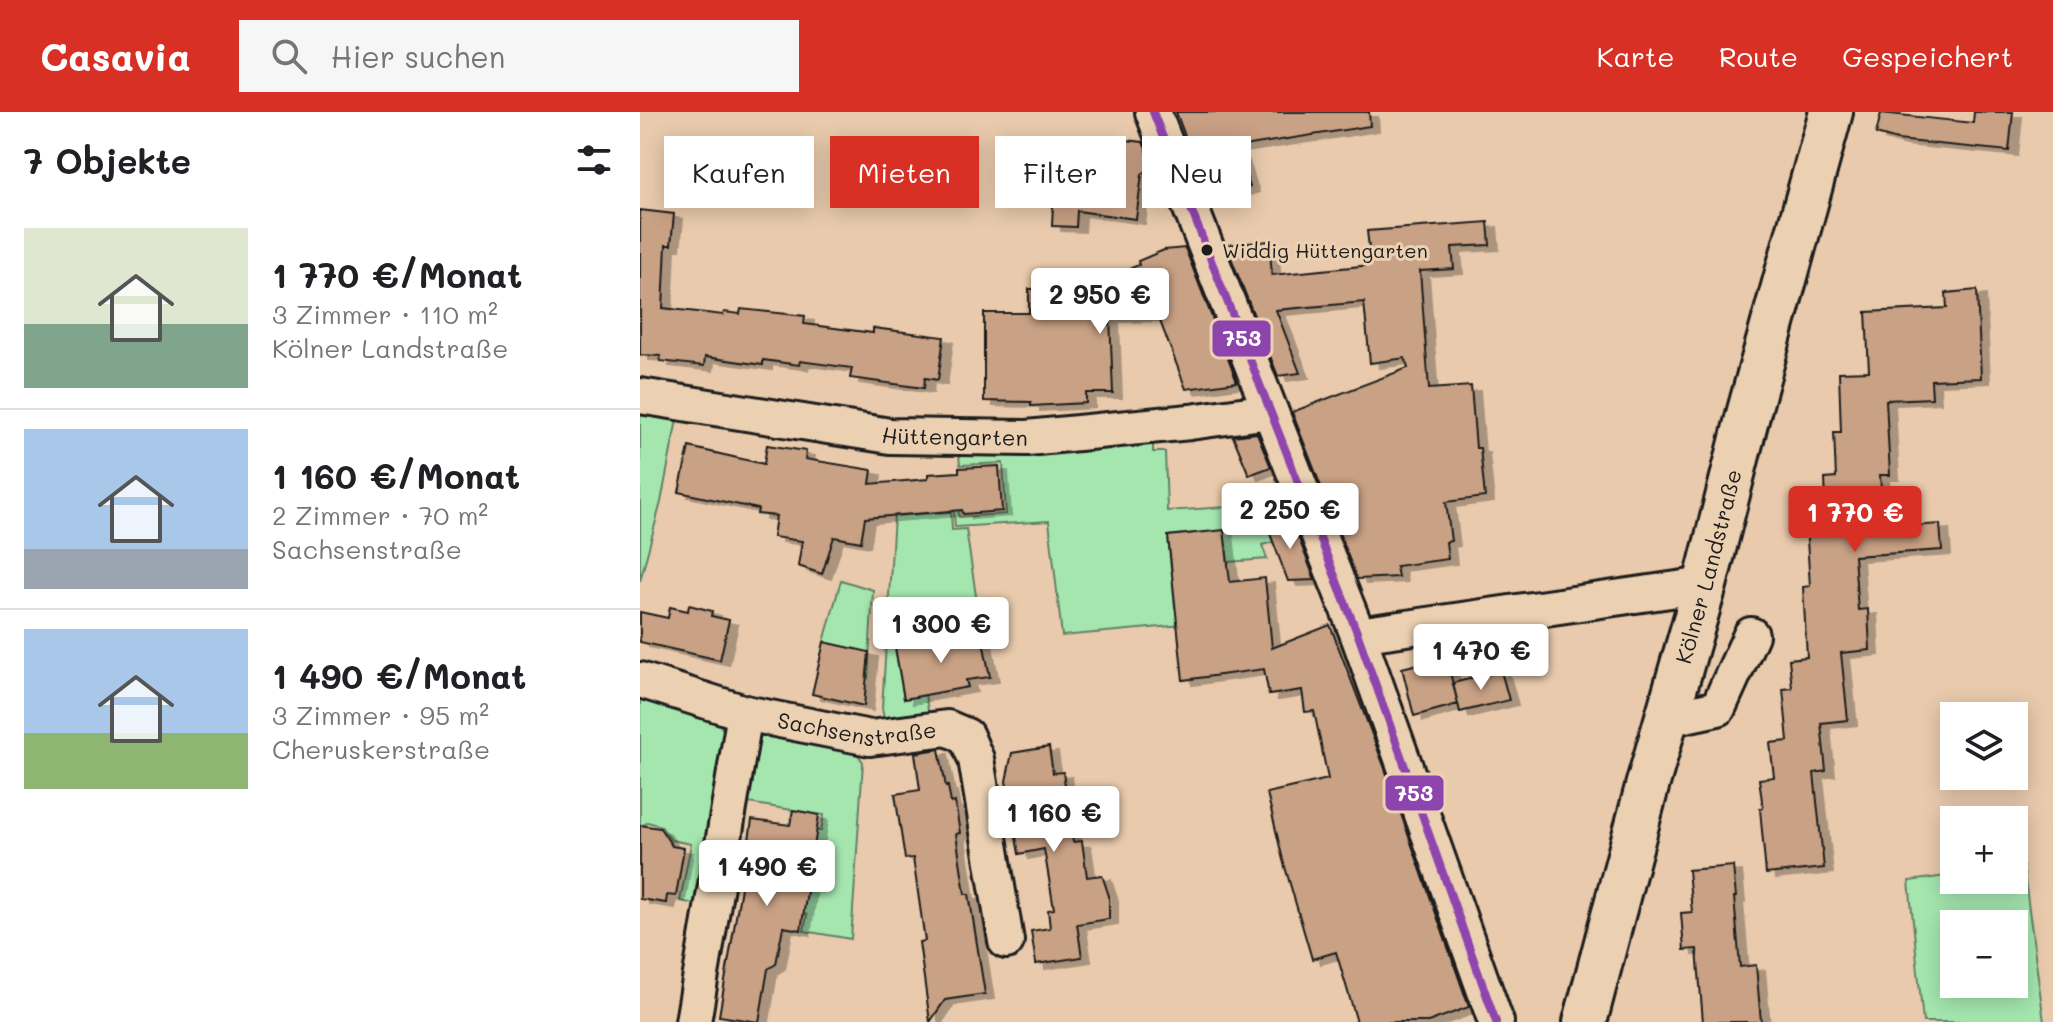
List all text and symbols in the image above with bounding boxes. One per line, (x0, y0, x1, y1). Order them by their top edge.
search box (239, 20, 799, 92)
text: Casavia (40, 31, 191, 81)
icon: search (267, 34, 311, 78)
text: Hier suchen (331, 36, 505, 76)
text: Karte (1596, 38, 1675, 74)
text: Route (1719, 38, 1798, 74)
text: Gespeichert (1842, 38, 2013, 74)
chip: Kaufen (664, 136, 814, 208)
chip: Mieten (830, 136, 979, 208)
chip: Filter (995, 136, 1126, 208)
chip: Neu (1142, 136, 1251, 208)
text: 7 Objekte (24, 138, 191, 183)
icon: filters (572, 138, 616, 182)
place label: Widdig Hüttengarten (1222, 237, 1428, 263)
marker: Widdig Hüttengarten (1199, 242, 1215, 258)
text: 1 770 €/Monat (272, 252, 522, 297)
icon: home (88, 260, 184, 356)
pin: 2 950 € (1026, 268, 1174, 336)
text: 2 950 € (1049, 277, 1151, 311)
text: 3 Zimmer · 110 m² (272, 297, 498, 331)
line badge: 753 (1211, 319, 1272, 358)
text: 753 (1223, 323, 1261, 352)
text: Kölner Landstraße (272, 331, 508, 365)
street label: Hüttengarten (880, 420, 1028, 452)
text: 1 160 €/Monat (272, 453, 520, 498)
icon: home (88, 461, 184, 557)
street label: Kölner Landstraße (1668, 466, 1748, 667)
pin: 2 250 € (1216, 483, 1364, 551)
pin: 1 770 € (1781, 486, 1929, 554)
text: 2 250 € (1240, 492, 1340, 526)
text: 1 770 € (1806, 495, 1904, 529)
text: 2 Zimmer · 70 m² (272, 498, 488, 532)
text: Sachsenstraße (272, 532, 462, 566)
pin: 1 300 € (867, 597, 1015, 665)
text: 1 300 € (891, 606, 991, 640)
pin: 1 470 € (1407, 624, 1555, 692)
text: 1 470 € (1431, 633, 1531, 667)
text: 1 490 €/Monat (272, 653, 526, 698)
icon: home (88, 661, 184, 757)
text: 3 Zimmer · 95 m² (272, 698, 489, 732)
map controls (1940, 702, 2028, 998)
button: layers (1940, 702, 2028, 790)
street label: Sachsenstraße (775, 705, 938, 753)
text: Cheruskerstraße (272, 732, 490, 766)
line badge: 753 (1384, 774, 1445, 812)
text: 753 (1395, 778, 1433, 807)
pin: 1 160 € (980, 786, 1128, 854)
text: 1 160 € (1006, 795, 1102, 829)
button: + (1940, 806, 2028, 894)
pin: 1 490 € (693, 840, 841, 908)
text: 1 490 € (717, 849, 817, 883)
button: − (1940, 910, 2028, 998)

